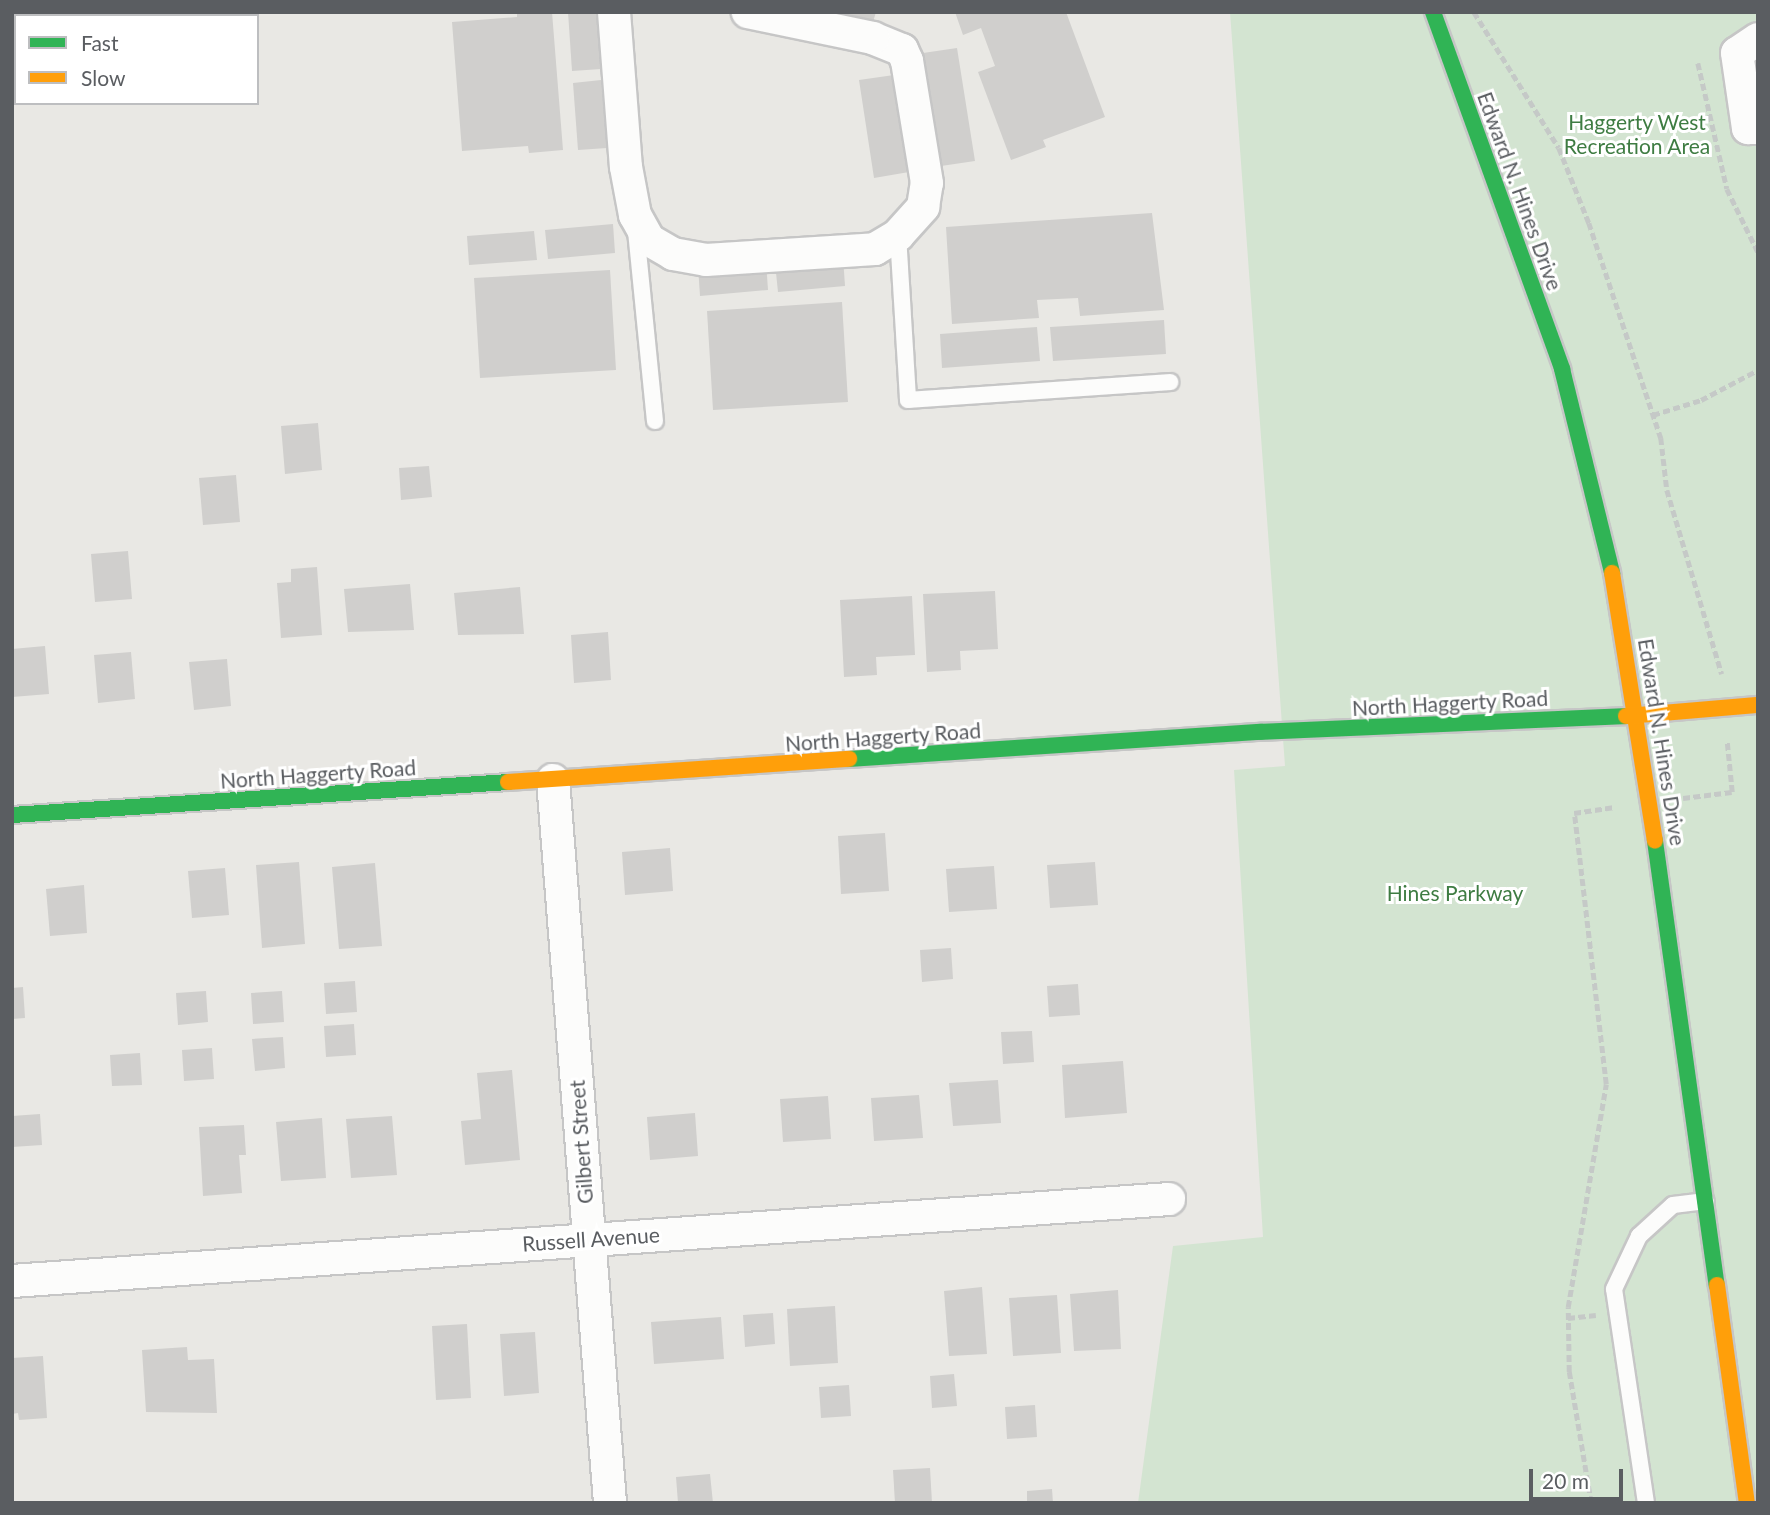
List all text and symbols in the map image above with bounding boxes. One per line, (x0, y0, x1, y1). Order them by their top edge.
legend (14, 14, 259, 105)
text: Fast (81, 30, 118, 55)
text: Slow (81, 65, 125, 90)
street label: Edward N. Hines Drive (1472, 88, 1568, 294)
park label: Haggerty West Recreation Area (1563, 109, 1711, 159)
street label: Edward N. Hines Drive (1633, 637, 1691, 847)
street label: North Haggerty Road (1351, 685, 1549, 721)
street label: North Haggerty Road (784, 718, 982, 756)
street label: North Haggerty Road (219, 755, 417, 793)
park label: Hines Parkway (1387, 880, 1523, 906)
street label: Gilbert Street (564, 1079, 598, 1205)
street label: Russell Avenue (521, 1222, 661, 1256)
scale bar (1532, 1456, 1626, 1500)
text: 20 m (1542, 1468, 1589, 1493)

